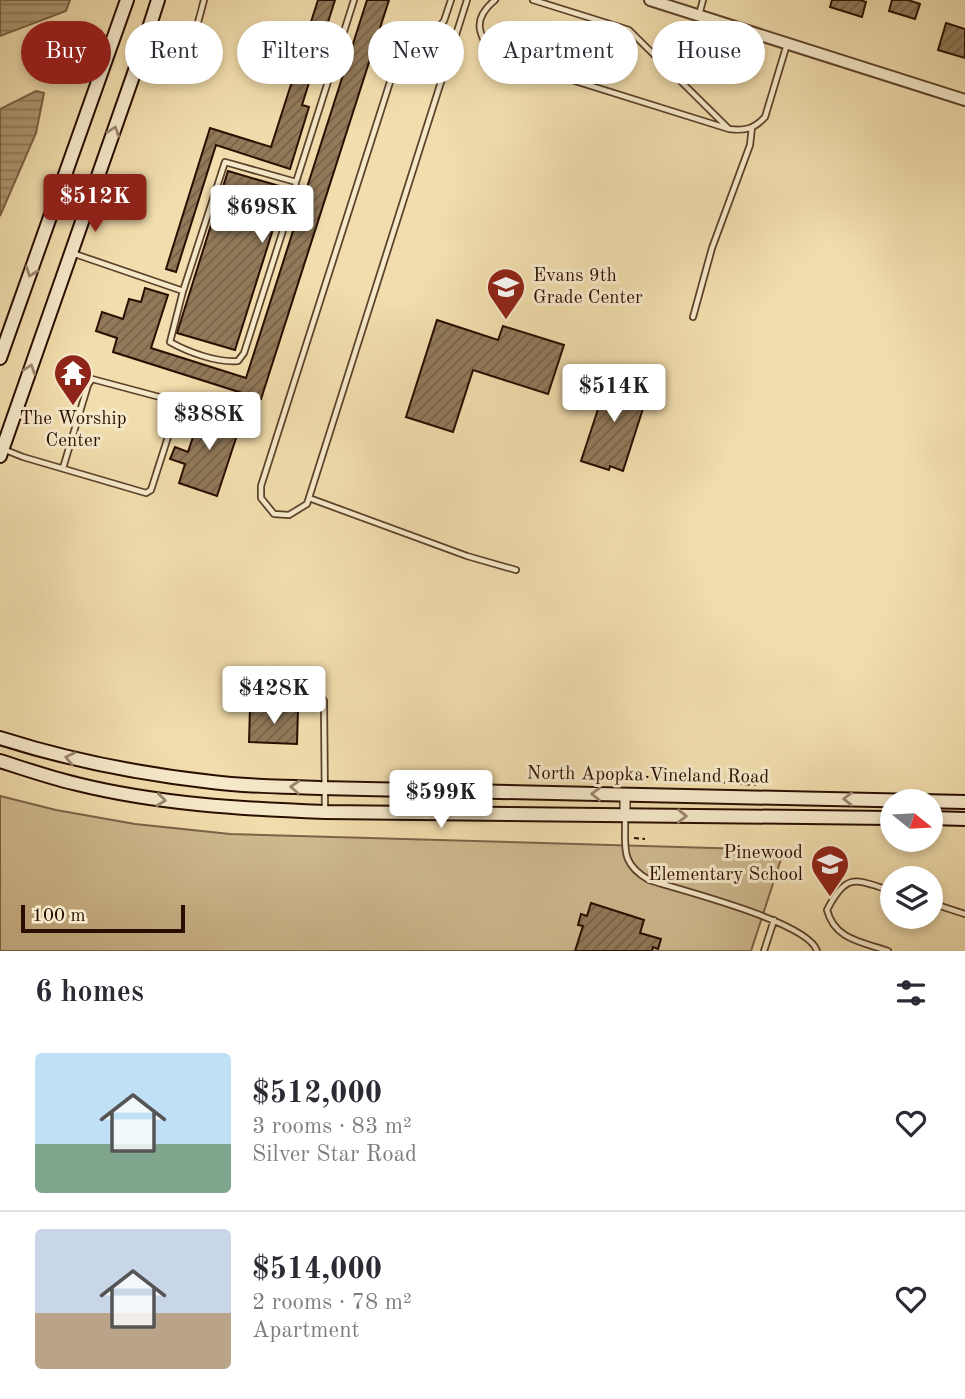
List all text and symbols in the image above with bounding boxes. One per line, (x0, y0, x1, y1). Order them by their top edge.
chip: Buy (21, 21, 111, 84)
chip: Rent (125, 21, 223, 84)
chip: Filters (237, 21, 354, 84)
chip: New (368, 21, 464, 84)
chip: Apartment (478, 21, 638, 84)
chip: House (652, 21, 765, 84)
one-way arrow (106, 125, 120, 137)
pin: $512K (46, 174, 144, 234)
text: $512K (59, 185, 131, 208)
pin: $698K (213, 186, 311, 245)
text: $698K (226, 196, 298, 219)
one-way arrow (25, 266, 39, 278)
school or university icon: Evans 9th Grade Center (485, 266, 527, 321)
place label: Evans 9th Grade Center (533, 267, 643, 308)
temple icon: The Worship Center (52, 352, 94, 407)
one-way arrow (22, 363, 36, 375)
pin: $514K (565, 364, 663, 424)
text: $514K (578, 375, 650, 398)
pin: $388K (160, 392, 258, 452)
text: $388K (173, 403, 245, 426)
place label: The Worship Center (19, 410, 127, 451)
pin: $428K (225, 666, 323, 726)
text: $428K (238, 677, 310, 700)
one-way arrow (64, 751, 76, 766)
street label: North Apopka Vineland Road (527, 764, 770, 788)
pin: $599K (392, 770, 490, 830)
one-way arrow (289, 780, 300, 795)
text: $599K (405, 781, 477, 804)
one-way arrow (590, 786, 601, 802)
north arrow (880, 789, 943, 852)
map controls (880, 789, 943, 929)
one-way arrow (156, 792, 167, 807)
one-way arrow (842, 792, 853, 807)
one-way arrow (678, 808, 688, 824)
school or university icon: Pinewood Elementary School (809, 843, 851, 898)
place label: Pinewood Elementary School (648, 844, 803, 885)
button: layers (880, 866, 943, 929)
scale bar (21, 902, 186, 934)
text: 100 m (32, 907, 85, 926)
icon: filters (892, 974, 930, 1012)
text: 6 homes (35, 978, 144, 1008)
text: $512,000 (252, 1079, 382, 1109)
icon: home (91, 1081, 175, 1165)
icon: heart (892, 1104, 930, 1142)
text: 3 rooms · 83 m² (252, 1115, 412, 1138)
text: Silver Star Road (252, 1143, 417, 1166)
text: $514,000 (252, 1255, 382, 1285)
icon: home (91, 1257, 175, 1341)
icon: heart (892, 1280, 930, 1318)
text: 2 rooms · 78 m² (252, 1291, 412, 1314)
text: Apartment (252, 1319, 360, 1342)

